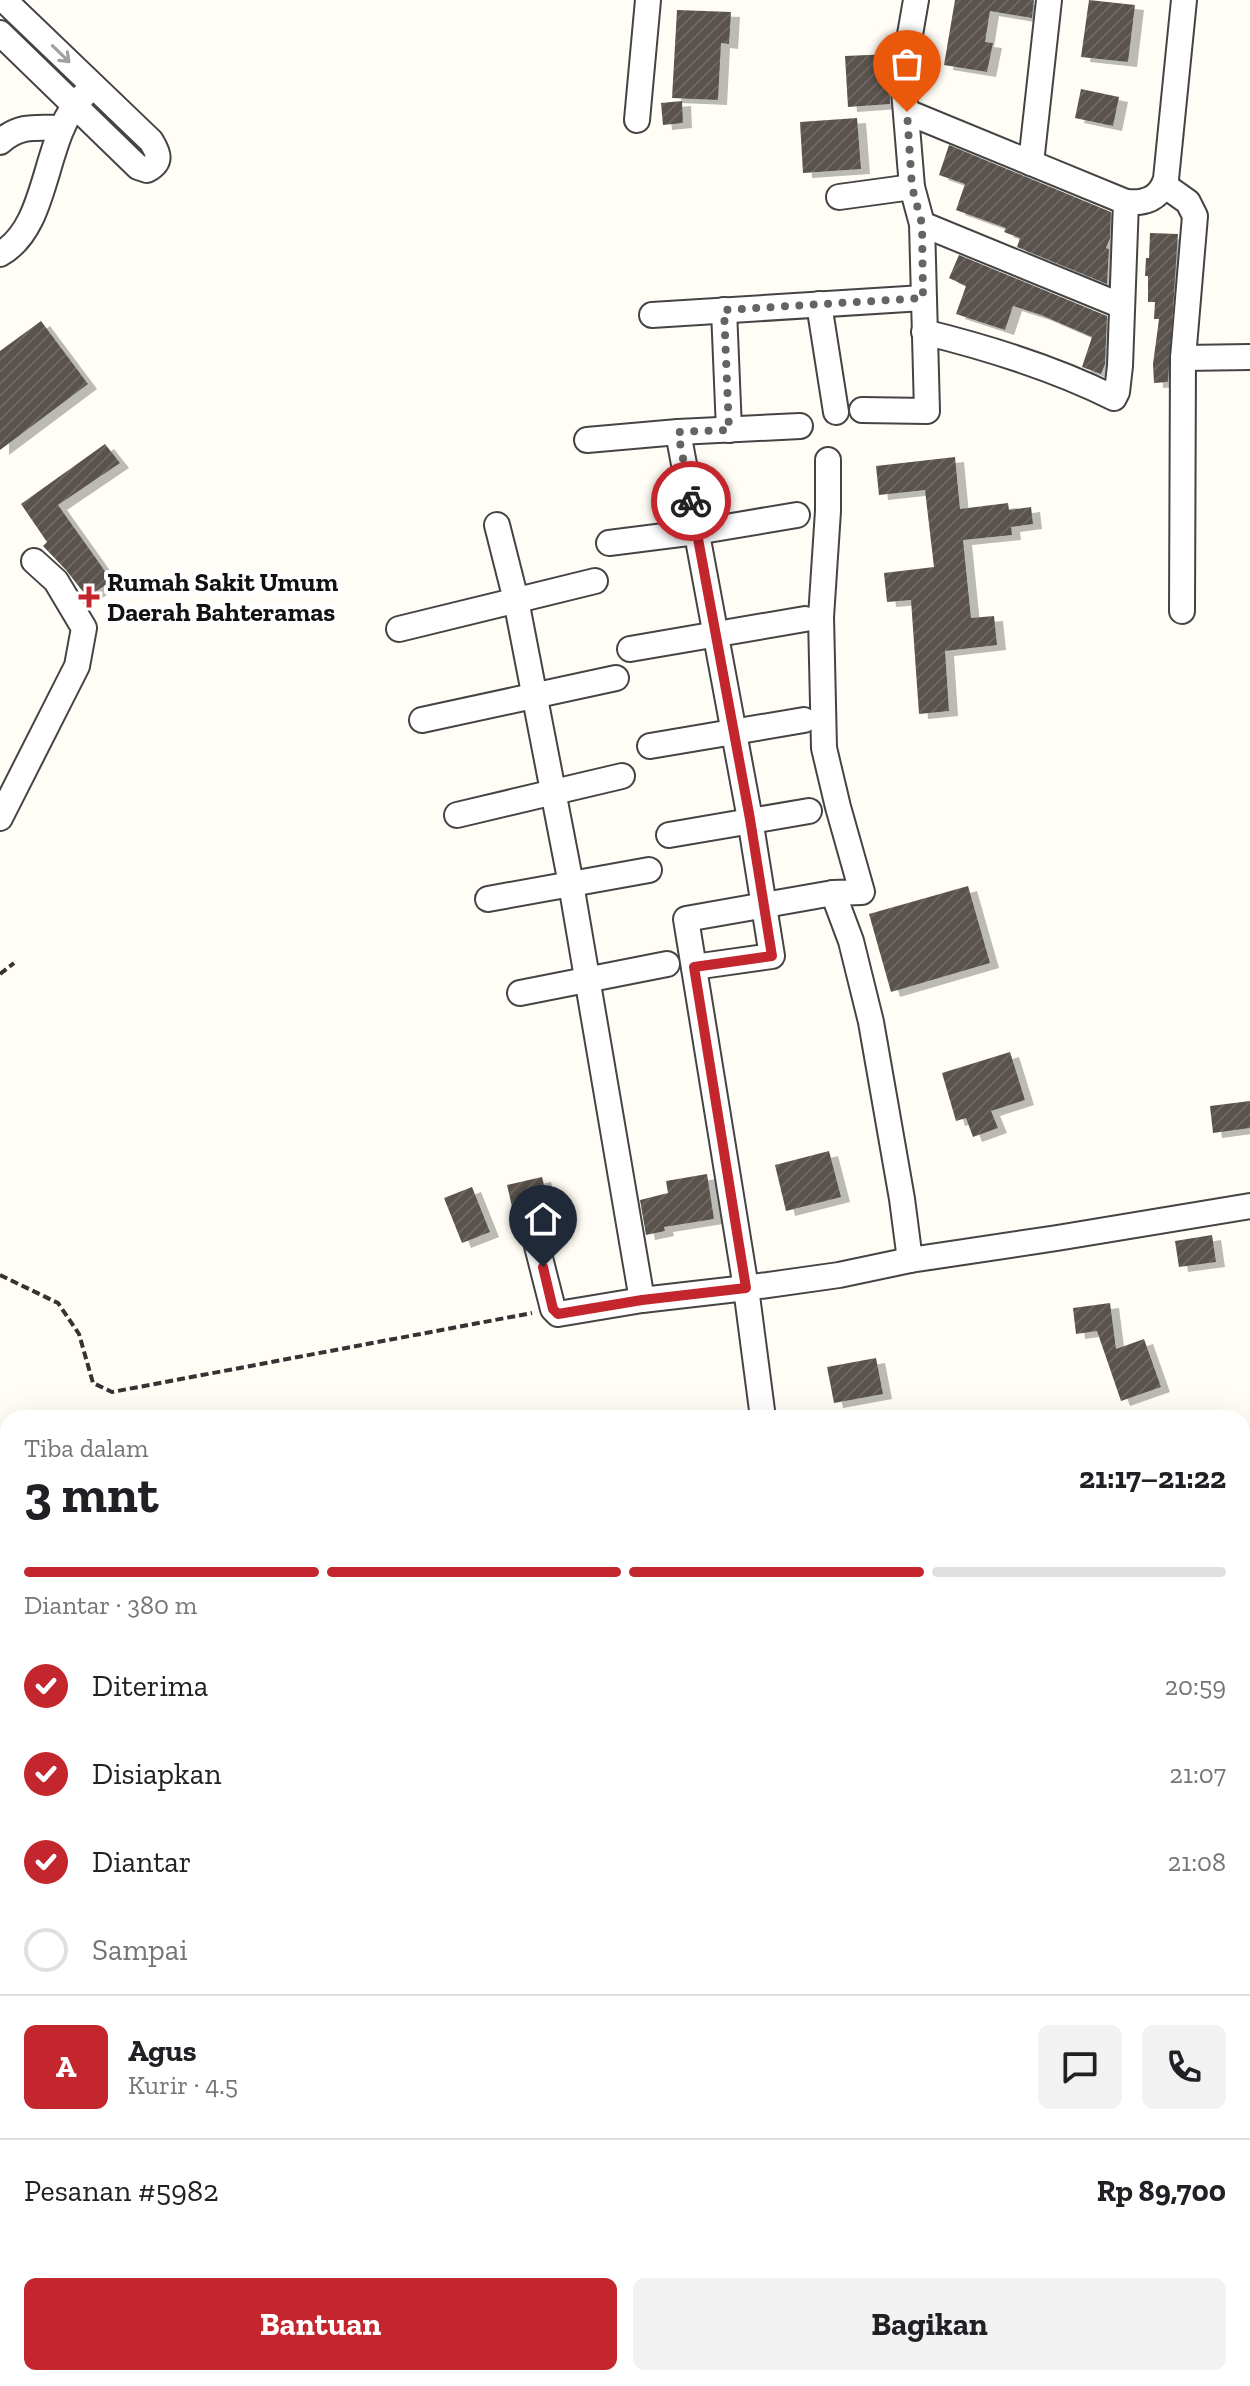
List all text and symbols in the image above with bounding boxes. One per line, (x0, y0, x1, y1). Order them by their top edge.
pin (873, 30, 941, 112)
icon: bag (885, 42, 929, 86)
one-way arrow (51, 44, 70, 63)
courier (651, 461, 731, 541)
icon: bike (669, 479, 713, 523)
place label: Rumah Sakit Umum Daerah Bahteramas (107, 566, 339, 628)
marker: Rumah Sakit Umum Daerah Bahteramas (78, 586, 100, 608)
pin (509, 1185, 577, 1267)
icon: home (521, 1197, 565, 1241)
text: Tiba dalam (24, 1432, 149, 1464)
text: 21:17–21:22 (1079, 1460, 1226, 1496)
text: 3 mnt (24, 1463, 159, 1525)
text: Diantar · 380 m (24, 1589, 197, 1621)
icon: check (24, 1664, 68, 1708)
text: Diterima (92, 1668, 208, 1704)
text: 20:59 (1165, 1670, 1226, 1702)
icon: check (24, 1752, 68, 1796)
text: Disiapkan (92, 1756, 221, 1792)
text: 21:07 (1170, 1758, 1226, 1790)
icon: check (24, 1840, 68, 1884)
text: Diantar (92, 1844, 191, 1880)
text: 21:08 (1168, 1846, 1226, 1878)
text: Sampai (92, 1932, 188, 1968)
button: chat (1038, 2025, 1122, 2109)
button: phone (1142, 2025, 1226, 2109)
text: Agus (128, 2033, 197, 2069)
text: A (56, 2049, 76, 2085)
text: Kurir · 4.5 (128, 2069, 238, 2101)
text: Pesanan #5982 (24, 2173, 219, 2209)
text: Rp 89,700 (1097, 2173, 1226, 2209)
button: Bantuan (24, 2278, 617, 2370)
button: Bagikan (633, 2278, 1226, 2370)

